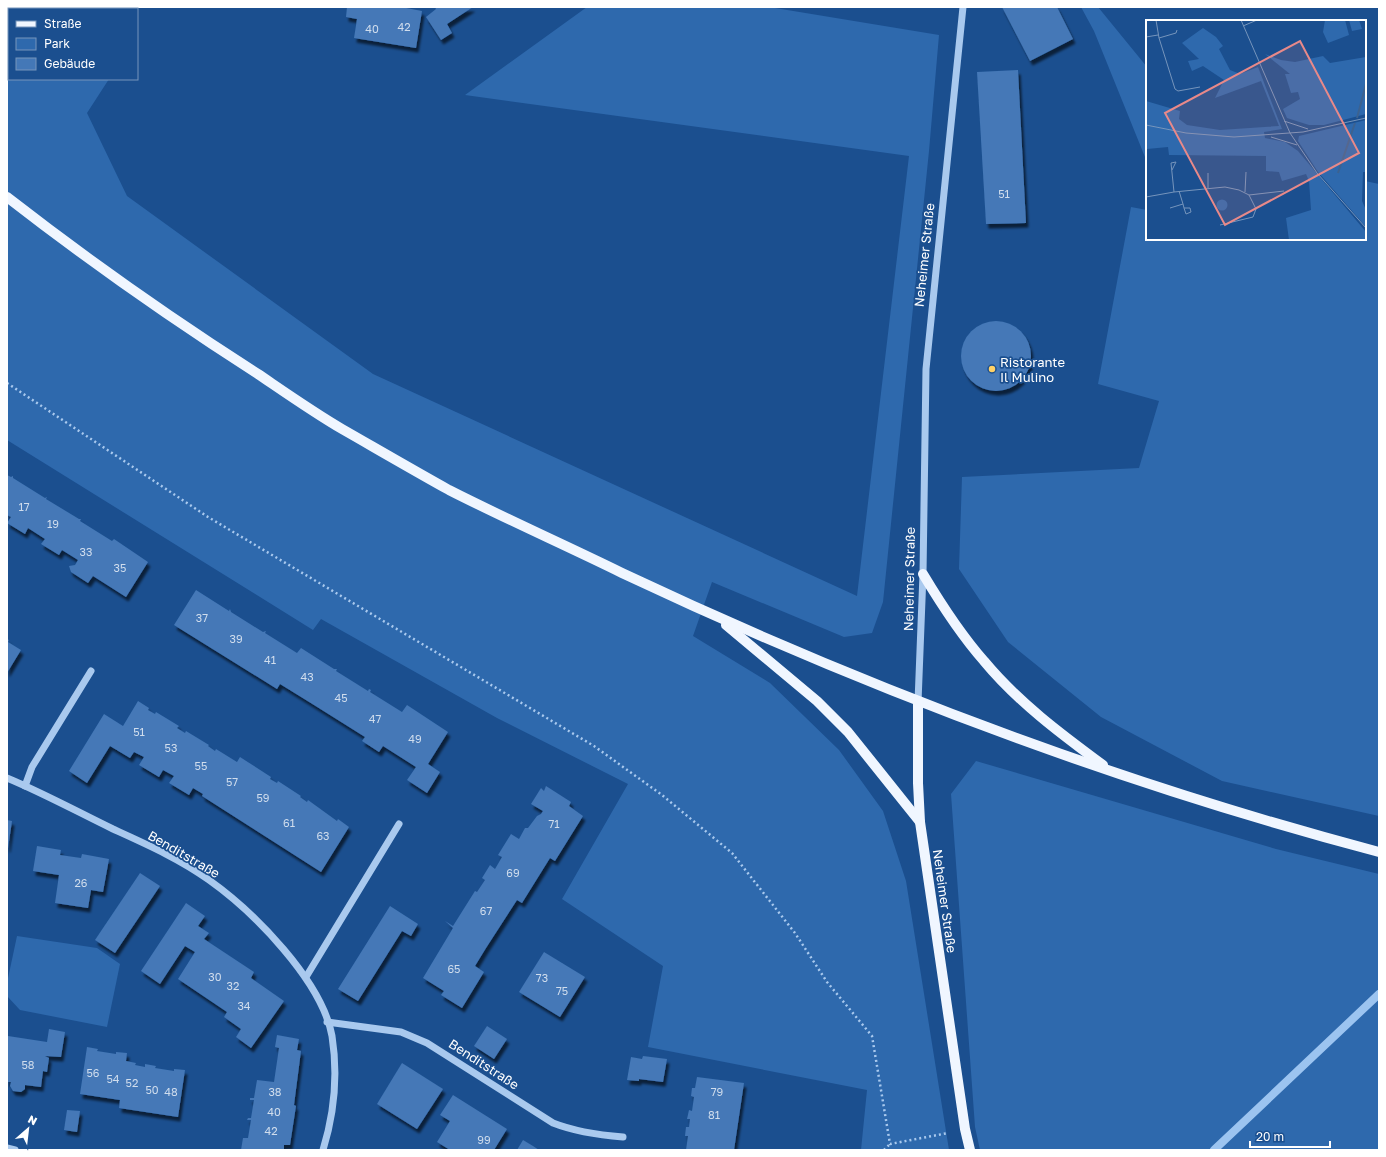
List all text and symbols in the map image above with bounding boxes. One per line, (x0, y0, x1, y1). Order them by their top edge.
legend (8, 8, 138, 80)
text: Straße (44, 16, 82, 31)
house number: 42 (397, 20, 411, 33)
inset map (1146, 20, 1366, 240)
house number: 40 (365, 22, 379, 35)
text: Park (44, 36, 70, 51)
text: Gebäude (44, 56, 95, 71)
house number: 51 (998, 187, 1010, 200)
street label: Neheimer Straße (911, 202, 937, 308)
place label: Ristorante Il Mulino (1000, 354, 1065, 385)
marker: Ristorante Il Mulino (987, 364, 997, 374)
house number: 17 (18, 500, 30, 513)
house number: 19 (47, 517, 59, 530)
street label: Neheimer Straße (900, 527, 918, 631)
house number: 33 (80, 545, 92, 558)
house number: 35 (114, 561, 126, 574)
house number: 37 (196, 611, 208, 624)
house number: 39 (229, 632, 243, 645)
house number: 41 (264, 653, 276, 666)
house number: 43 (300, 670, 314, 683)
house number: 45 (334, 691, 348, 704)
house number: 47 (369, 712, 381, 725)
house number: 51 (133, 725, 145, 738)
house number: 49 (408, 732, 422, 745)
house number: 53 (165, 741, 177, 754)
house number: 55 (195, 759, 207, 772)
house number: 57 (226, 775, 238, 788)
house number: 59 (256, 791, 270, 804)
house number: 61 (283, 816, 295, 829)
house number: 71 (548, 817, 560, 830)
street label: Benditstraße (145, 827, 223, 881)
house number: 63 (316, 829, 330, 842)
street label: Neheimer Straße (930, 848, 960, 954)
house number: 69 (506, 866, 520, 879)
house number: 26 (74, 876, 88, 889)
house number: 67 (480, 904, 492, 917)
house number: 65 (447, 962, 461, 975)
house number: 30 (208, 970, 222, 983)
house number: 73 (536, 971, 548, 984)
house number: 32 (227, 979, 239, 992)
house number: 75 (556, 984, 568, 997)
house number: 34 (237, 999, 251, 1012)
street label: Benditstraße (446, 1035, 522, 1093)
house number: 58 (21, 1058, 35, 1071)
house number: 56 (86, 1066, 100, 1079)
house number: 54 (106, 1072, 120, 1085)
house number: 52 (126, 1076, 138, 1089)
house number: 50 (145, 1083, 159, 1096)
house number: 48 (164, 1085, 178, 1098)
house number: 38 (268, 1085, 282, 1098)
house number: 79 (711, 1085, 723, 1098)
house number: 40 (267, 1105, 281, 1118)
house number: 81 (708, 1108, 720, 1121)
north arrow (8, 1109, 48, 1149)
text: N (26, 1112, 40, 1127)
scale bar (1250, 1123, 1330, 1149)
house number: 42 (264, 1124, 278, 1137)
text: 20 m (1256, 1129, 1284, 1144)
house number: 99 (477, 1133, 491, 1146)

